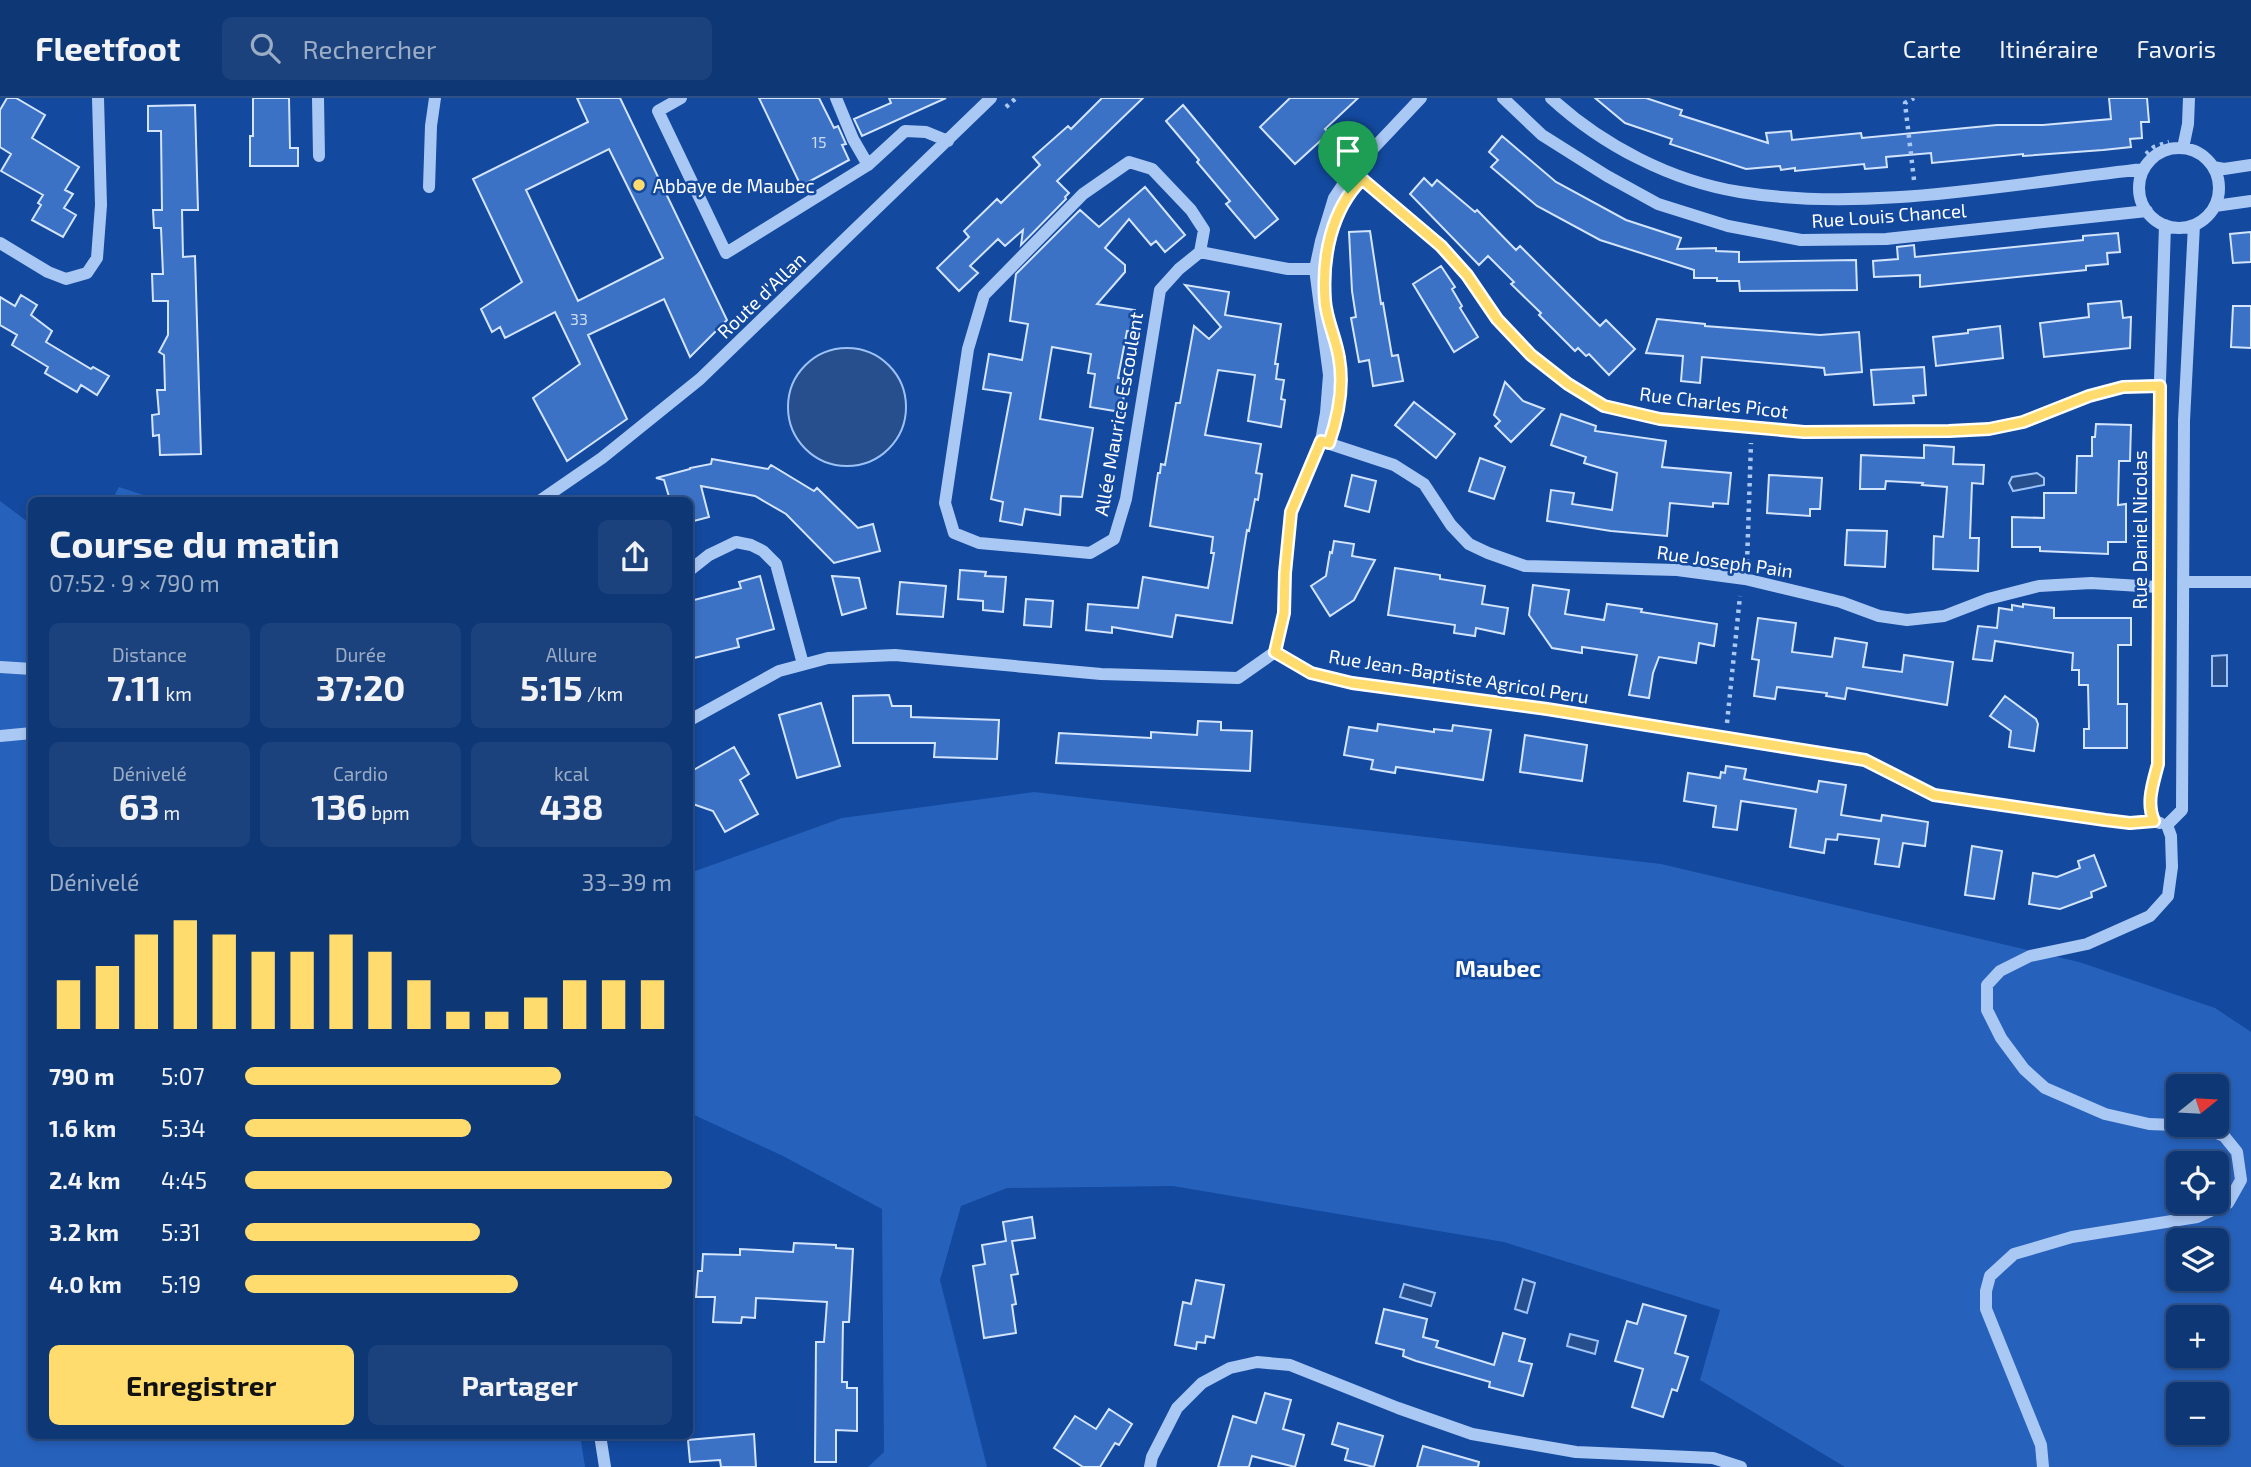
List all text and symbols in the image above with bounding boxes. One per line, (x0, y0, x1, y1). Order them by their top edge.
search box (222, 17, 712, 80)
text: Fleetfoot (35, 28, 180, 68)
icon: search (246, 29, 284, 67)
text: Rechercher (302, 33, 436, 64)
text: Carte (1903, 34, 1961, 63)
text: Itinéraire (1999, 34, 2098, 63)
text: Favoris (2136, 34, 2216, 63)
pin (1318, 121, 1378, 193)
house number: 15 (812, 132, 826, 151)
icon: arrive (1329, 132, 1367, 170)
place label: Abbaye de Maubec (653, 174, 815, 197)
marker: Abbaye de Maubec (631, 177, 647, 193)
street label: Rue Louis Chancel (1811, 198, 1968, 232)
street label: Route d'Allan (712, 247, 810, 343)
house number: 33 (570, 309, 588, 328)
street label: Allée Maurice Escoulent (1089, 310, 1147, 518)
street label: Rue Charles Picot (1638, 381, 1790, 423)
street label: Rue Daniel Nicolas (2128, 450, 2151, 610)
text: Course du matin (49, 520, 340, 566)
button: share (598, 520, 672, 594)
street label: Rue Joseph Pain (1655, 540, 1795, 582)
text: 07:52 · 9 × 790 m (49, 569, 220, 597)
text: Distance (112, 643, 187, 666)
text: Durée (335, 643, 386, 666)
text: Allure (546, 643, 597, 666)
street label: Rue Jean-Baptiste Agricol Peru (1327, 644, 1591, 708)
text: 7.11 (107, 666, 161, 708)
text: 37:20 (316, 666, 405, 708)
text: 5:15 (520, 666, 583, 708)
text: km (161, 682, 192, 705)
text: /km (583, 682, 623, 705)
text: Dénivelé (112, 762, 187, 785)
text: Cardio (333, 762, 388, 785)
text: kcal (554, 762, 589, 785)
text: 63 (119, 785, 159, 827)
text: 136 (311, 785, 367, 827)
text: 438 (540, 785, 603, 827)
text: m (159, 801, 180, 824)
text: bpm (367, 801, 410, 824)
text: Dénivelé (49, 868, 139, 896)
text: 33–39 m (582, 868, 672, 896)
district label: Maubec (1455, 954, 1541, 982)
text: 790 m (49, 1062, 114, 1090)
text: 5:07 (161, 1062, 204, 1090)
north arrow (2166, 1074, 2230, 1138)
map controls (2166, 1074, 2229, 1445)
text: 1.6 km (49, 1114, 116, 1142)
text: 5:34 (161, 1114, 206, 1142)
button: locate (2166, 1151, 2229, 1214)
text: 2.4 km (49, 1166, 121, 1194)
text: 4:45 (161, 1166, 207, 1194)
text: 3.2 km (49, 1218, 119, 1246)
text: 5:31 (161, 1218, 201, 1246)
button: layers (2166, 1228, 2229, 1291)
text: 4.0 km (49, 1270, 122, 1298)
text: 5:19 (161, 1270, 201, 1298)
button: + (2166, 1305, 2229, 1368)
button: Enregistrer (49, 1345, 354, 1425)
button: Partager (368, 1345, 672, 1425)
button: − (2166, 1382, 2229, 1445)

